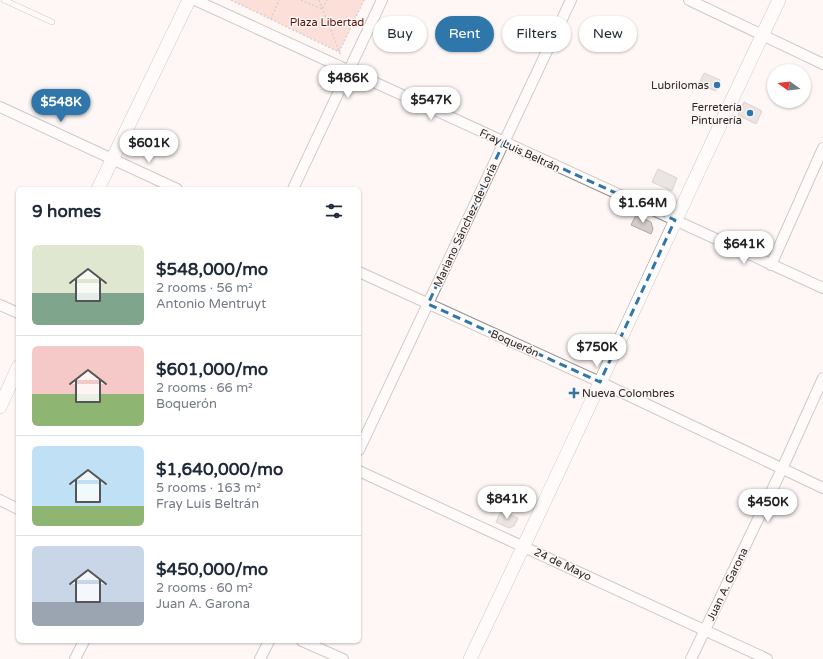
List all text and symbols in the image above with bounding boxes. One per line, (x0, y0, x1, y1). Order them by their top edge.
park label: Plaza Libertad (290, 16, 364, 29)
chip: Buy (373, 16, 427, 52)
chip: Rent (435, 16, 494, 52)
chip: Filters (502, 16, 571, 52)
chip: New (579, 16, 637, 52)
north arrow (767, 64, 811, 108)
map controls (767, 64, 811, 108)
pin: $486K (320, 65, 376, 99)
text: $486K (327, 70, 369, 86)
place label: Lubrilomas (651, 79, 709, 92)
marker: Lubrilomas (712, 80, 722, 90)
pin: $547K (403, 87, 459, 121)
pin: $548K (33, 89, 89, 123)
text: $547K (410, 92, 452, 108)
text: $548K (40, 94, 82, 110)
place label: Ferretería Pinturería (691, 101, 742, 127)
marker: Ferretería Pinturería (745, 108, 755, 118)
street label: Fray Luis Beltrán (478, 126, 562, 175)
pin: $601K (121, 130, 177, 164)
text: $601K (128, 135, 170, 151)
street label: Mariano Sánchez de Loria (431, 161, 500, 289)
pin: $1.64M (610, 190, 676, 224)
text: $1.64M (619, 195, 667, 211)
icon: filters (323, 200, 345, 222)
text: 9 homes (32, 201, 101, 222)
pin: $641K (716, 231, 772, 265)
text: $641K (723, 236, 765, 252)
text: $548,000/mo (156, 259, 268, 280)
icon: home (64, 261, 112, 309)
text: 2 rooms · 56 m² (156, 280, 253, 296)
text: Antonio Mentruyt (156, 296, 266, 312)
street label: Boquerón (489, 327, 541, 360)
pin: $750K (569, 334, 625, 368)
text: $750K (576, 339, 618, 355)
text: $601,000/mo (156, 359, 268, 380)
icon: home (64, 362, 112, 410)
text: 2 rooms · 66 m² (156, 380, 253, 396)
place label: Nueva Colombres (582, 387, 675, 400)
marker: Nueva Colombres (569, 388, 579, 398)
text: Boquerón (156, 396, 217, 412)
text: $1,640,000/mo (156, 459, 283, 480)
icon: home (64, 462, 112, 510)
text: 5 rooms · 163 m² (156, 480, 261, 496)
pin: $841K (479, 486, 535, 520)
pin: $450K (740, 489, 796, 523)
text: $841K (486, 491, 528, 507)
text: $450K (747, 494, 789, 510)
text: Fray Luis Beltrán (156, 496, 259, 512)
street label: 24 de Mayo (532, 545, 594, 584)
street label: Juan A. Garona (704, 546, 751, 623)
text: $450,000/mo (156, 559, 268, 580)
icon: home (64, 562, 112, 610)
text: 2 rooms · 60 m² (156, 580, 253, 596)
text: Juan A. Garona (156, 596, 250, 612)

